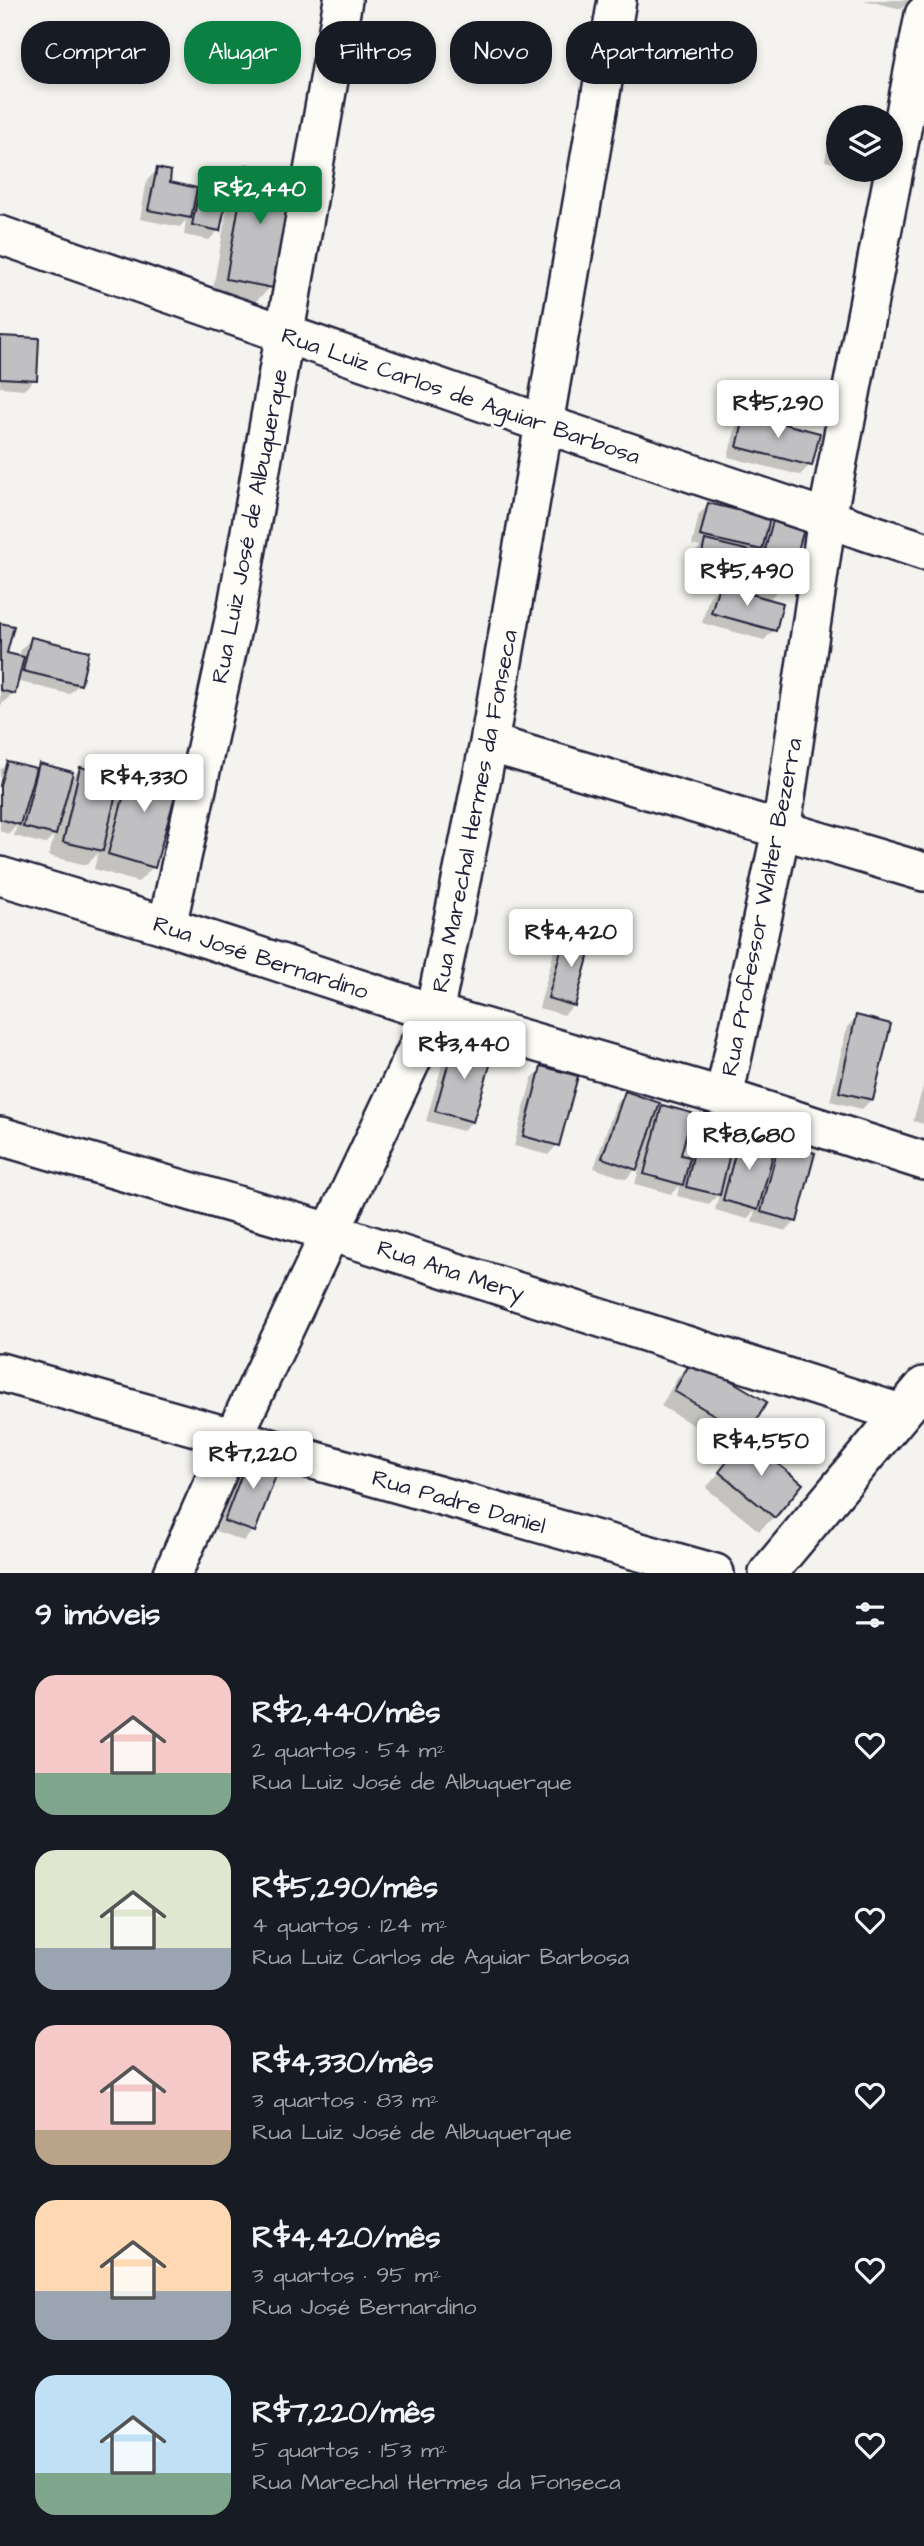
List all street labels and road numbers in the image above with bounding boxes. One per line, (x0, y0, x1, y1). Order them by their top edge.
street label: Rua Luiz Carlos de Aguiar Barbosa (277, 319, 645, 474)
street label: Rua Luiz José de Albuquerque (204, 366, 296, 686)
street label: Rua Marechal Hermes da Fonseca (424, 627, 526, 995)
street label: Rua Professor Walter Bezerra (713, 735, 811, 1079)
street label: Rua José Bernardino (149, 908, 372, 1008)
street label: Rua Ana Mery (373, 1232, 529, 1311)
street label: Rua Padre Daniel (368, 1462, 549, 1542)

